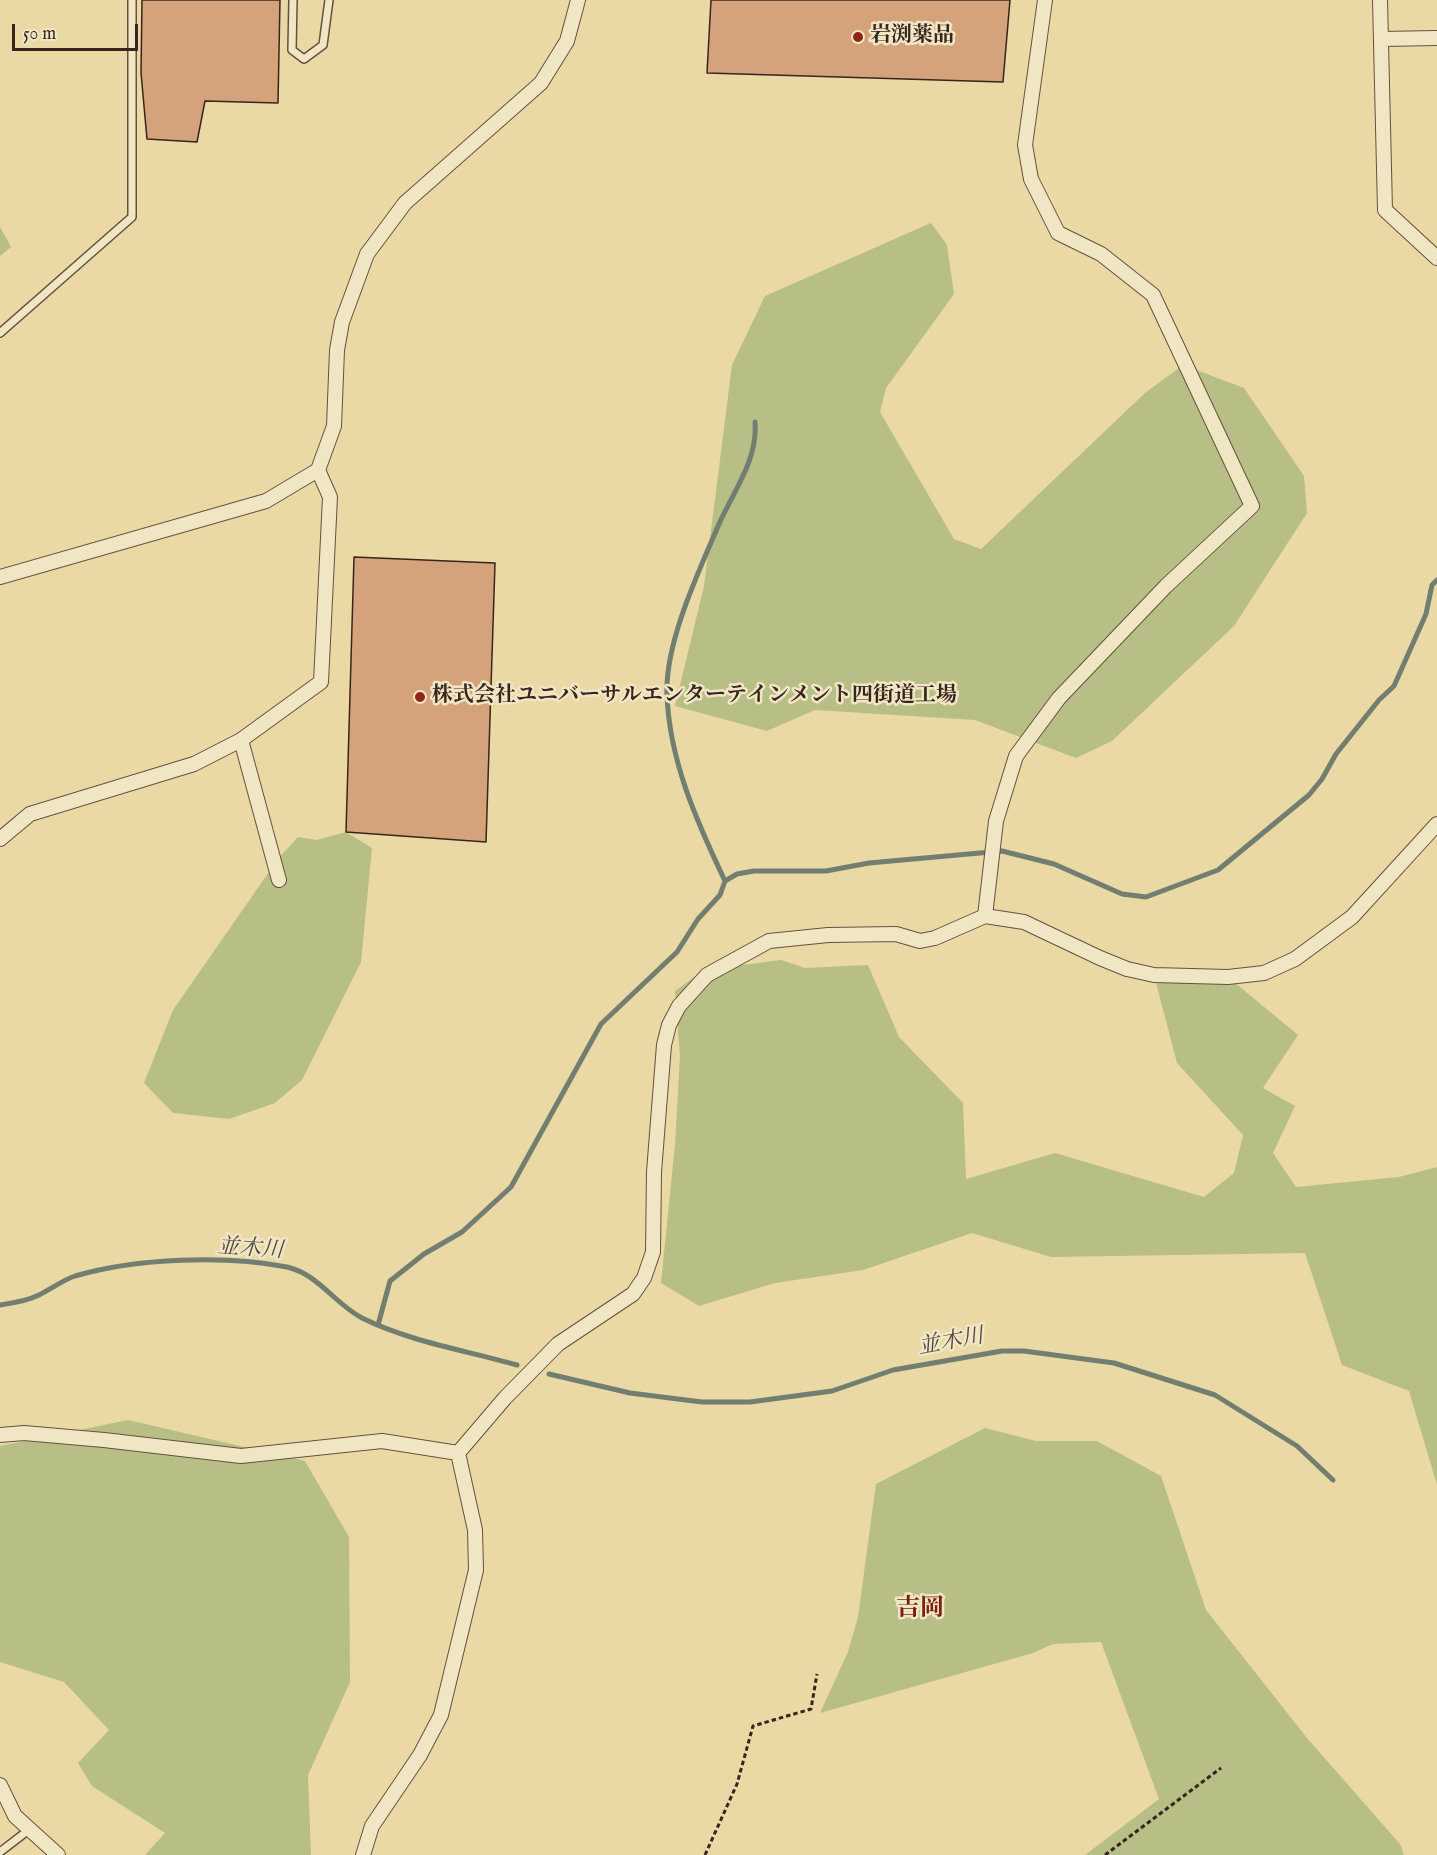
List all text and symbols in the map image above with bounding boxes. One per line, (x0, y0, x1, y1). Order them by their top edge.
scale bar (15, 12, 141, 50)
text: 50 m (23, 23, 56, 46)
place label: 岩渕薬品 (870, 24, 954, 50)
marker: 岩渕薬品 (851, 30, 865, 44)
place label: 株式会社ユニバーサルエンターテインメント四街道工場 (432, 684, 957, 710)
marker: 株式会社ユニバーサルエンターテインメント四街道工場 (413, 690, 427, 704)
water label: 並木川 (216, 1235, 284, 1265)
water label: 並木川 (916, 1324, 986, 1362)
district label: 吉岡 (896, 1596, 944, 1624)

